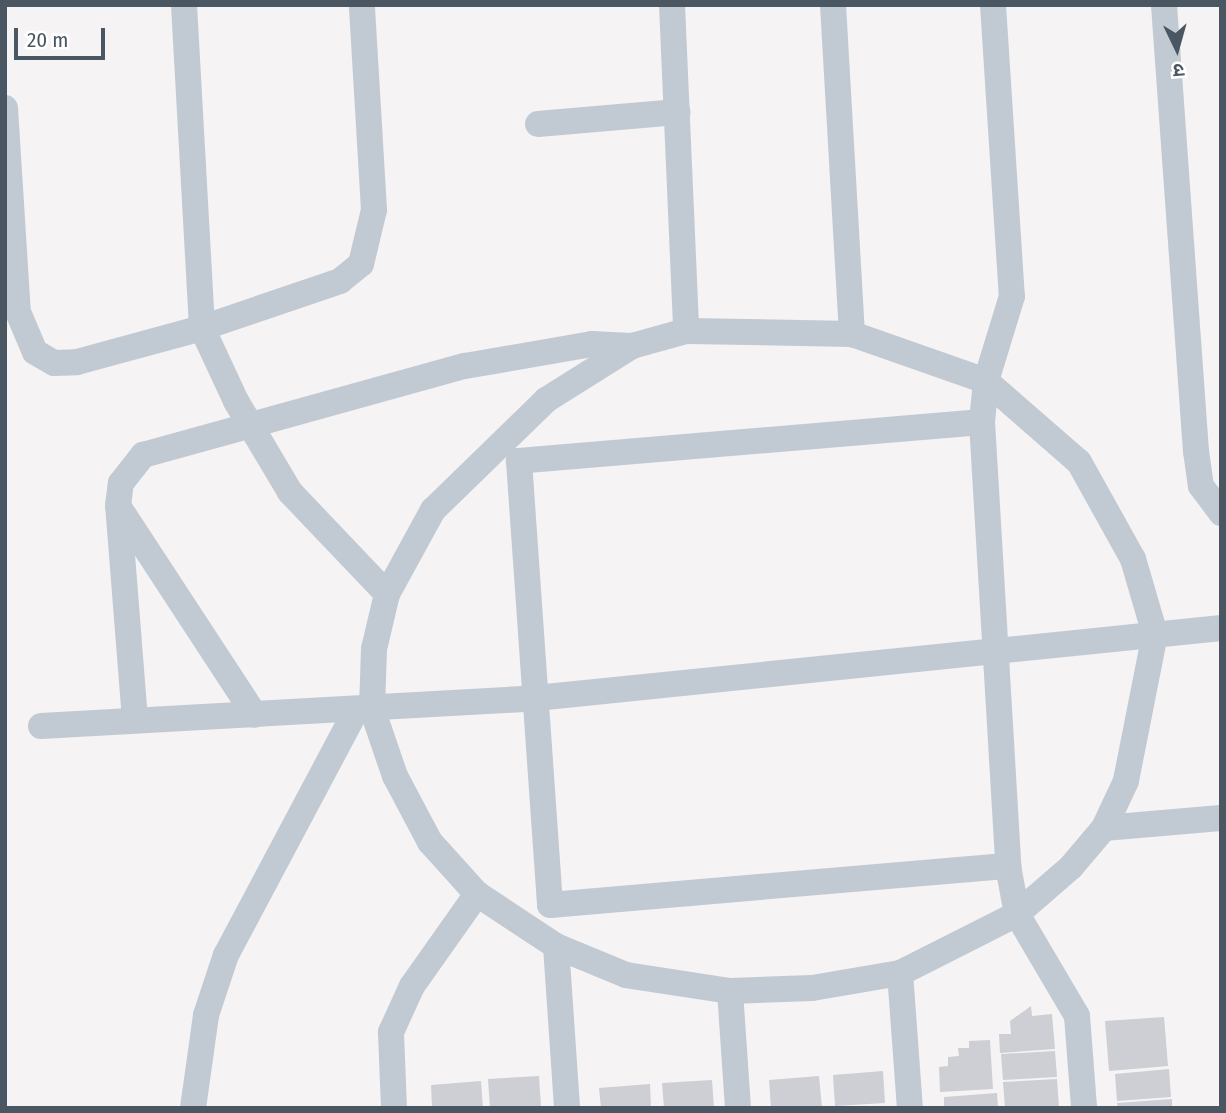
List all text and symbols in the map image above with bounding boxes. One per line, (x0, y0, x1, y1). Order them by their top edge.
scale bar (18, 14, 108, 58)
north arrow (1142, 14, 1212, 84)
text: 20 m (27, 27, 68, 53)
text: उ (1172, 58, 1185, 82)

